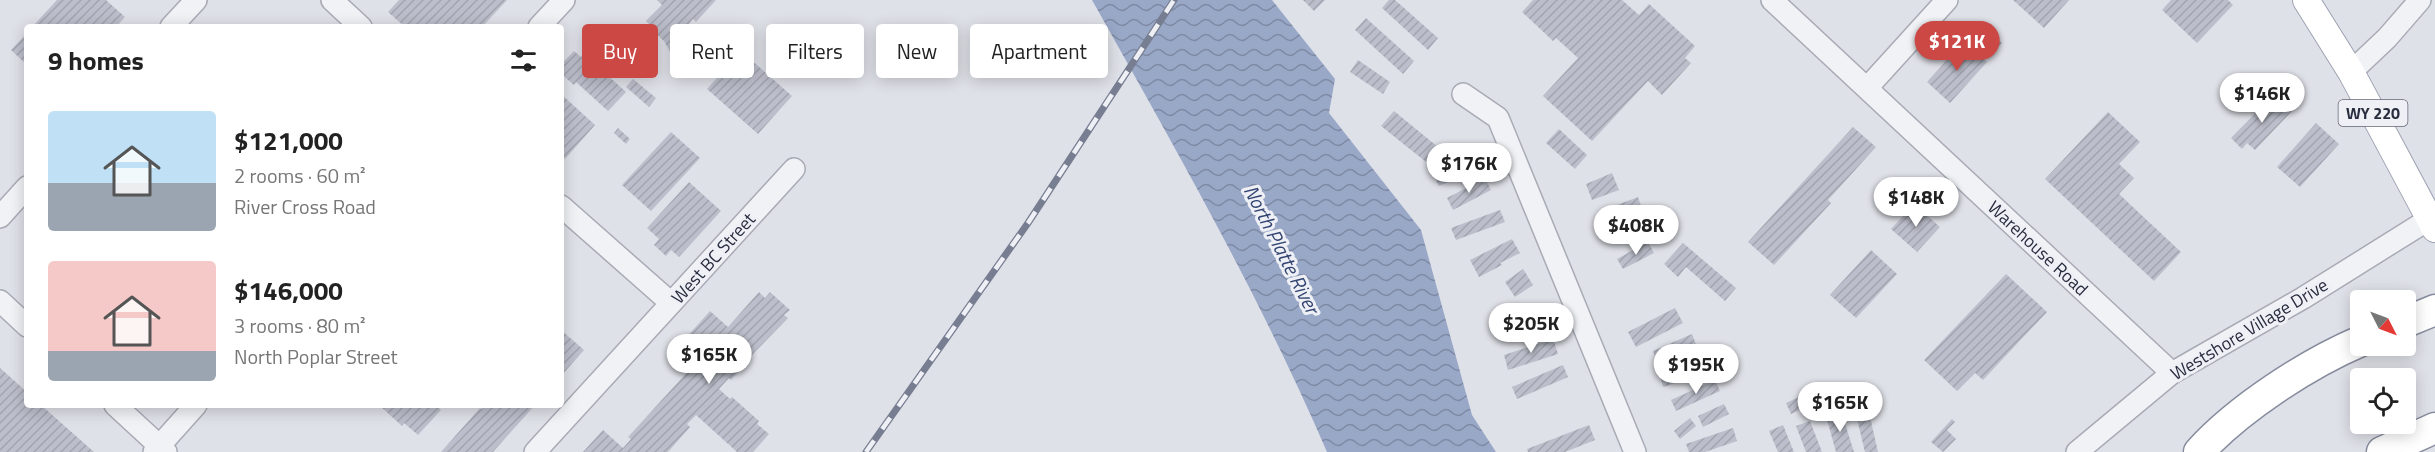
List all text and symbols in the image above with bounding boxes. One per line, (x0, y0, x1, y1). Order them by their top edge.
pin: $121K (1915, 21, 1999, 72)
chip: Buy (582, 24, 658, 78)
chip: Rent (670, 24, 754, 78)
chip: Filters (766, 24, 864, 78)
chip: New (876, 24, 958, 78)
chip: Apartment (970, 24, 1108, 78)
text: $121K (1929, 25, 1985, 56)
text: 9 homes (48, 41, 144, 80)
icon: filters (507, 44, 540, 77)
pin: $146K (2220, 73, 2304, 124)
text: $146K (2234, 77, 2290, 108)
road number: WY 220 (2338, 100, 2408, 126)
text: $121,000 (234, 121, 343, 160)
icon: home (96, 135, 168, 207)
pin: $176K (1427, 143, 1511, 194)
text: $176K (1441, 147, 1497, 178)
text: 2 rooms · 60 m² (234, 160, 366, 191)
pin: $148K (1874, 177, 1958, 228)
water label: North Platte River (1236, 179, 1329, 321)
text: $148K (1888, 181, 1944, 212)
text: River Cross Road (234, 191, 376, 222)
street label: Warehouse Road (1982, 194, 2094, 302)
pin: $408K (1594, 205, 1678, 256)
street label: West BC Street (665, 206, 762, 310)
text: $408K (1608, 209, 1664, 240)
text: $146,000 (234, 271, 343, 310)
street label: Westshore Village Drive (2165, 271, 2333, 387)
icon: home (96, 285, 168, 357)
north arrow (2350, 290, 2416, 356)
map controls (2350, 290, 2416, 434)
pin: $205K (1489, 303, 1573, 354)
text: $205K (1503, 307, 1559, 338)
text: 3 rooms · 80 m² (234, 310, 366, 341)
pin: $165K (667, 334, 751, 385)
text: $165K (681, 338, 737, 369)
text: North Poplar Street (234, 341, 397, 372)
pin: $195K (1654, 344, 1738, 395)
text: $195K (1668, 348, 1724, 379)
button: locate (2350, 368, 2416, 434)
pin: $165K (1798, 382, 1882, 433)
text: $165K (1812, 386, 1868, 417)

